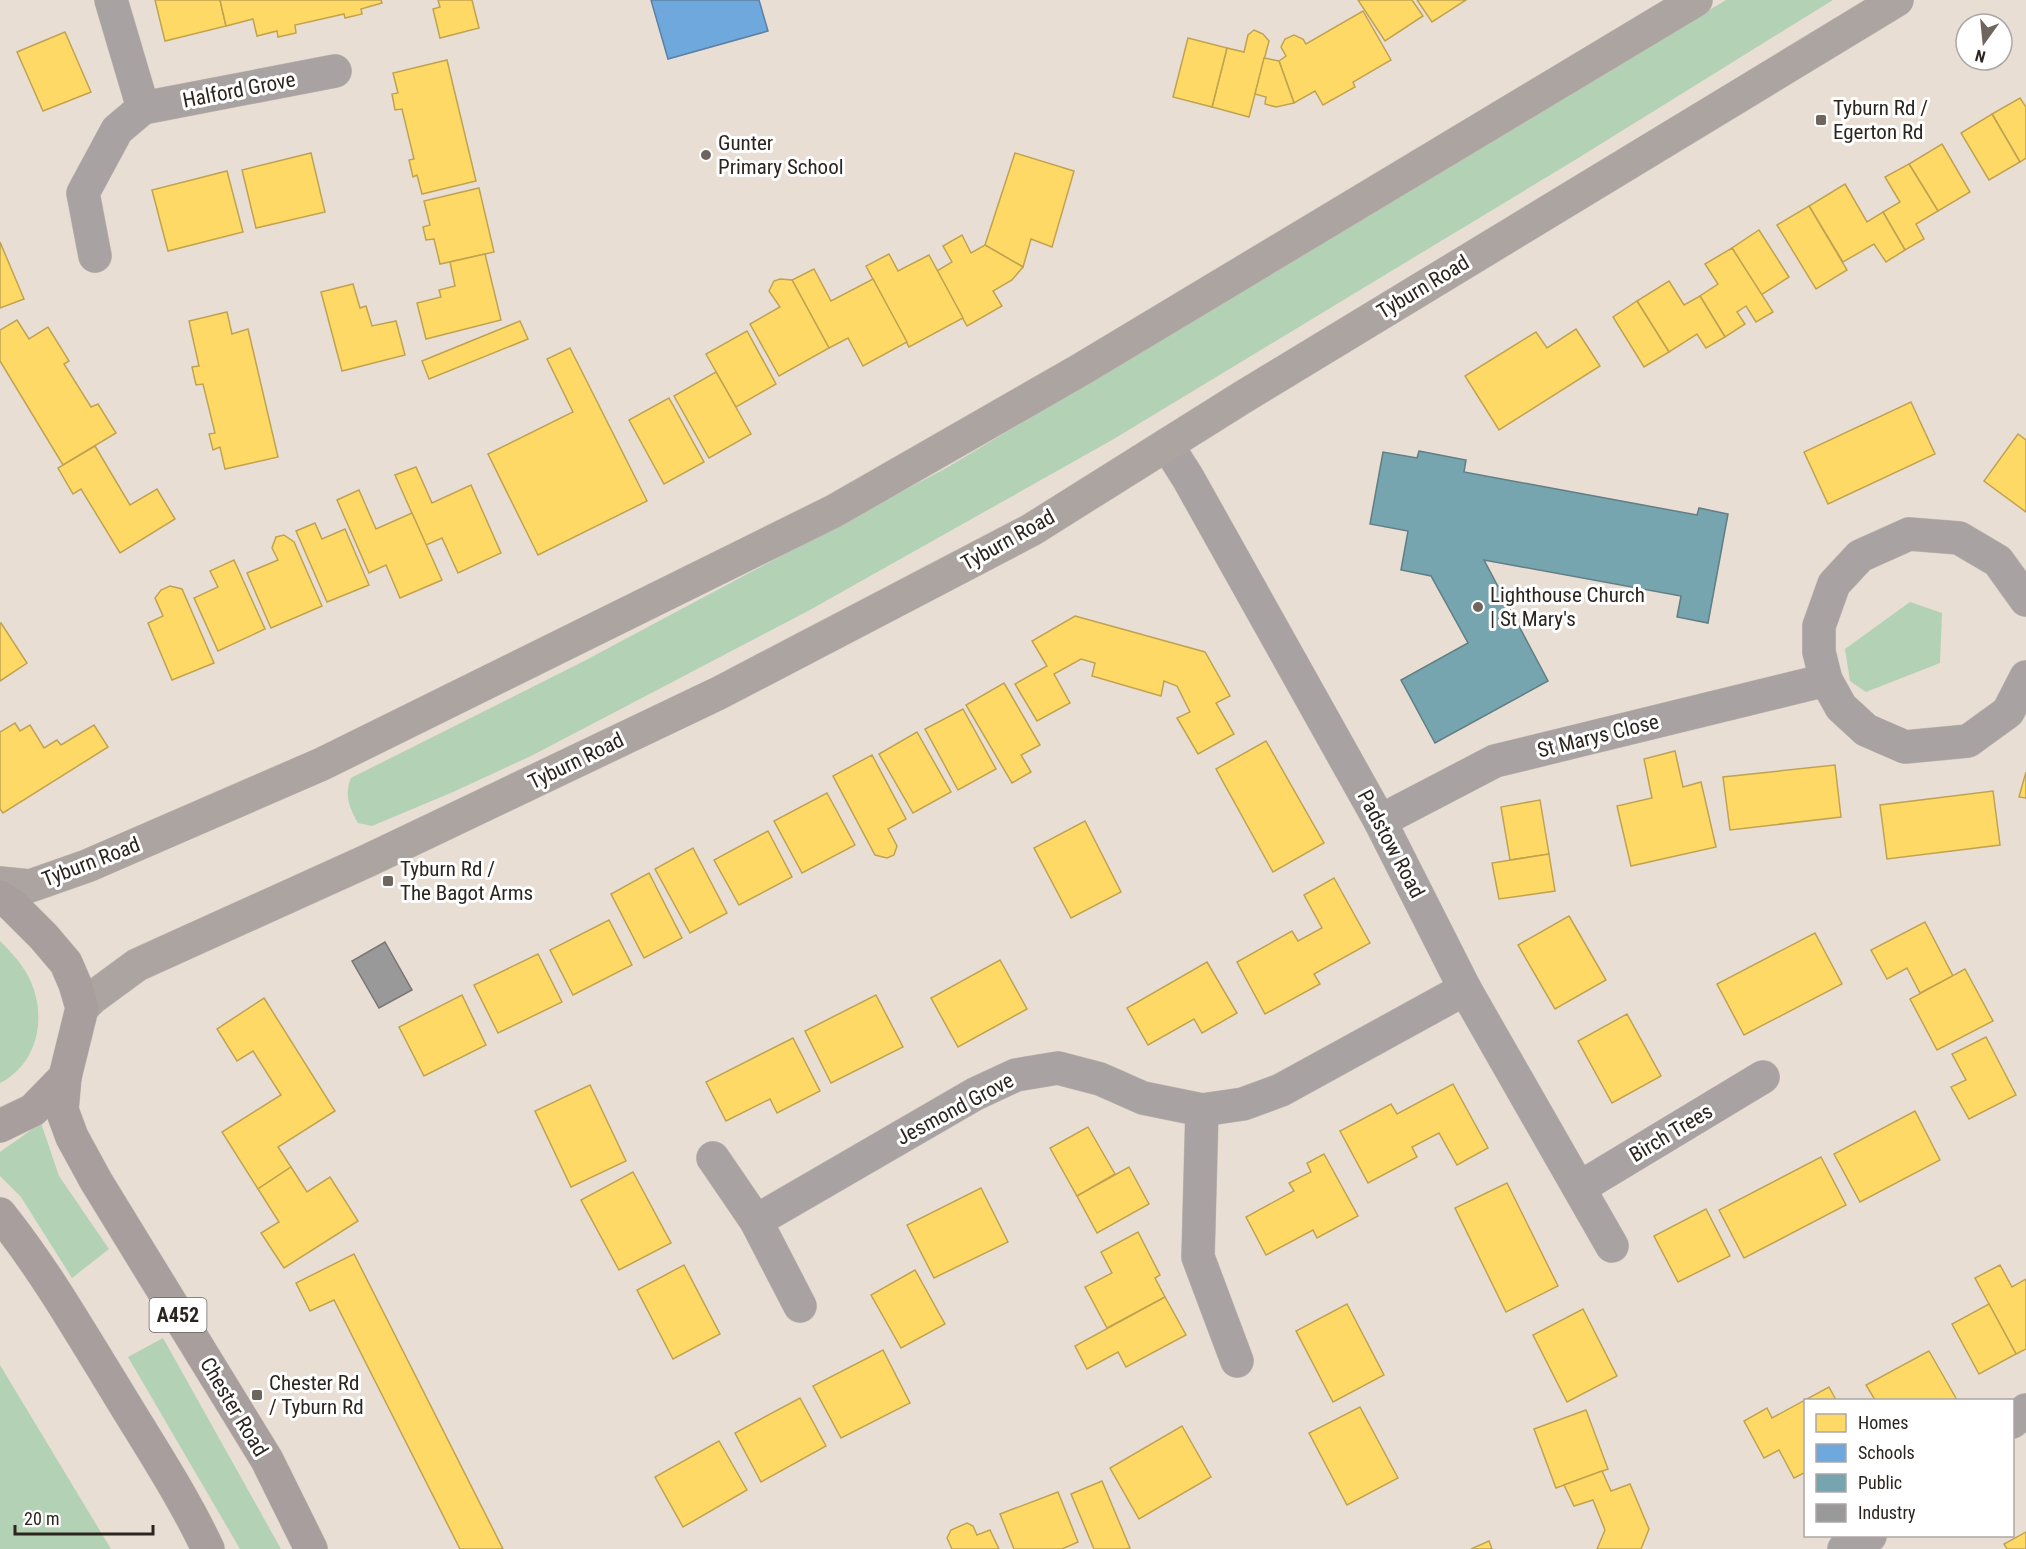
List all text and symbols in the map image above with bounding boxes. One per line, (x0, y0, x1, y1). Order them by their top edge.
north arrow (1954, 12, 2014, 72)
text: N (1973, 46, 1987, 66)
street label: Halford Grove (181, 67, 297, 113)
place label: Tyburn Rd / Egerton Rd (1833, 96, 1928, 144)
marker: Tyburn Rd / Egerton Rd (1814, 113, 1828, 127)
place label: Gunter Primary School (718, 131, 844, 179)
marker: Gunter Primary School (699, 148, 713, 162)
street label: Tyburn Road (1373, 250, 1473, 324)
street label: Tyburn Road (957, 505, 1059, 575)
place label: Lighthouse Church | St Mary's (1490, 583, 1645, 631)
marker: Lighthouse Church | St Mary's (1471, 600, 1485, 614)
street label: St Marys Close (1535, 709, 1661, 763)
street label: Tyburn Road (524, 728, 628, 794)
street label: Padstow Road (1353, 786, 1429, 902)
street label: Tyburn Road (39, 832, 143, 892)
place label: Tyburn Rd / The Bagot Arms (400, 857, 533, 905)
marker: Tyburn Rd / The Bagot Arms (381, 874, 395, 888)
street label: Jesmond Grove (892, 1068, 1018, 1150)
street label: Birch Trees (1625, 1099, 1717, 1167)
road number: A452 (150, 1298, 207, 1332)
street label: Chester Road (195, 1353, 273, 1461)
place label: Chester Rd / Tyburn Rd (269, 1371, 364, 1419)
marker: Chester Rd / Tyburn Rd (250, 1388, 264, 1402)
legend (1804, 1399, 2014, 1537)
text: Homes (1858, 1412, 1908, 1433)
text: Schools (1858, 1442, 1915, 1463)
text: Public (1858, 1472, 1902, 1493)
scale bar (15, 1498, 153, 1536)
text: Industry (1858, 1502, 1916, 1523)
text: 20 m (24, 1508, 59, 1529)

